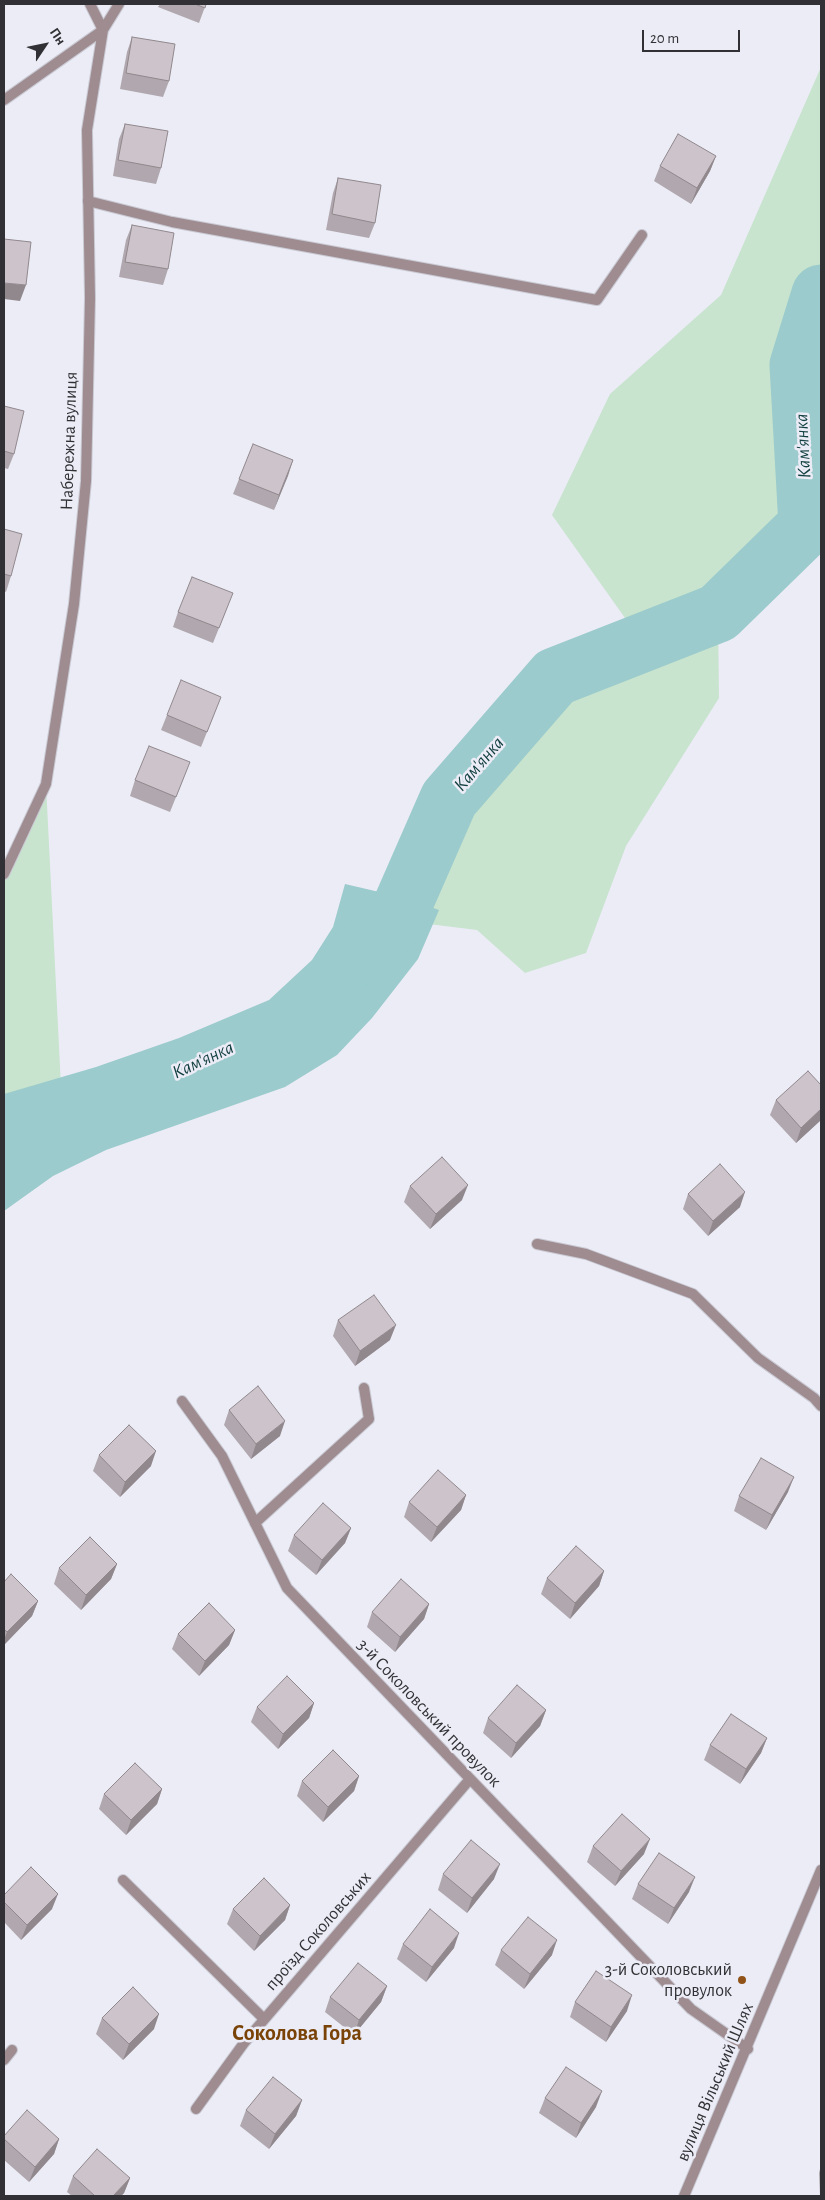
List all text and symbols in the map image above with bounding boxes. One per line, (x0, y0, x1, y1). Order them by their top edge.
north arrow (20, 20, 70, 70)
scale bar (645, 20, 742, 52)
text: Пн (47, 26, 68, 48)
text: 20 m (650, 31, 679, 46)
street label: Набережна вулиця (56, 371, 82, 511)
water label: Кам'янка (790, 413, 816, 479)
water label: Кам'янка (449, 732, 509, 796)
water label: Кам'янка (169, 1036, 237, 1084)
street label: 3-й Соколовський провулок (352, 1634, 506, 1792)
street label: проїзд Соколовських (260, 1867, 376, 1995)
place label: 3-й Соколовський провулок (605, 1959, 732, 2002)
marker: 3-й Соколовський провулок (736, 1974, 748, 1986)
street label: вулиця Вільський Шлях (672, 1999, 758, 2165)
district label: Соколова Гора (232, 2020, 362, 2046)

